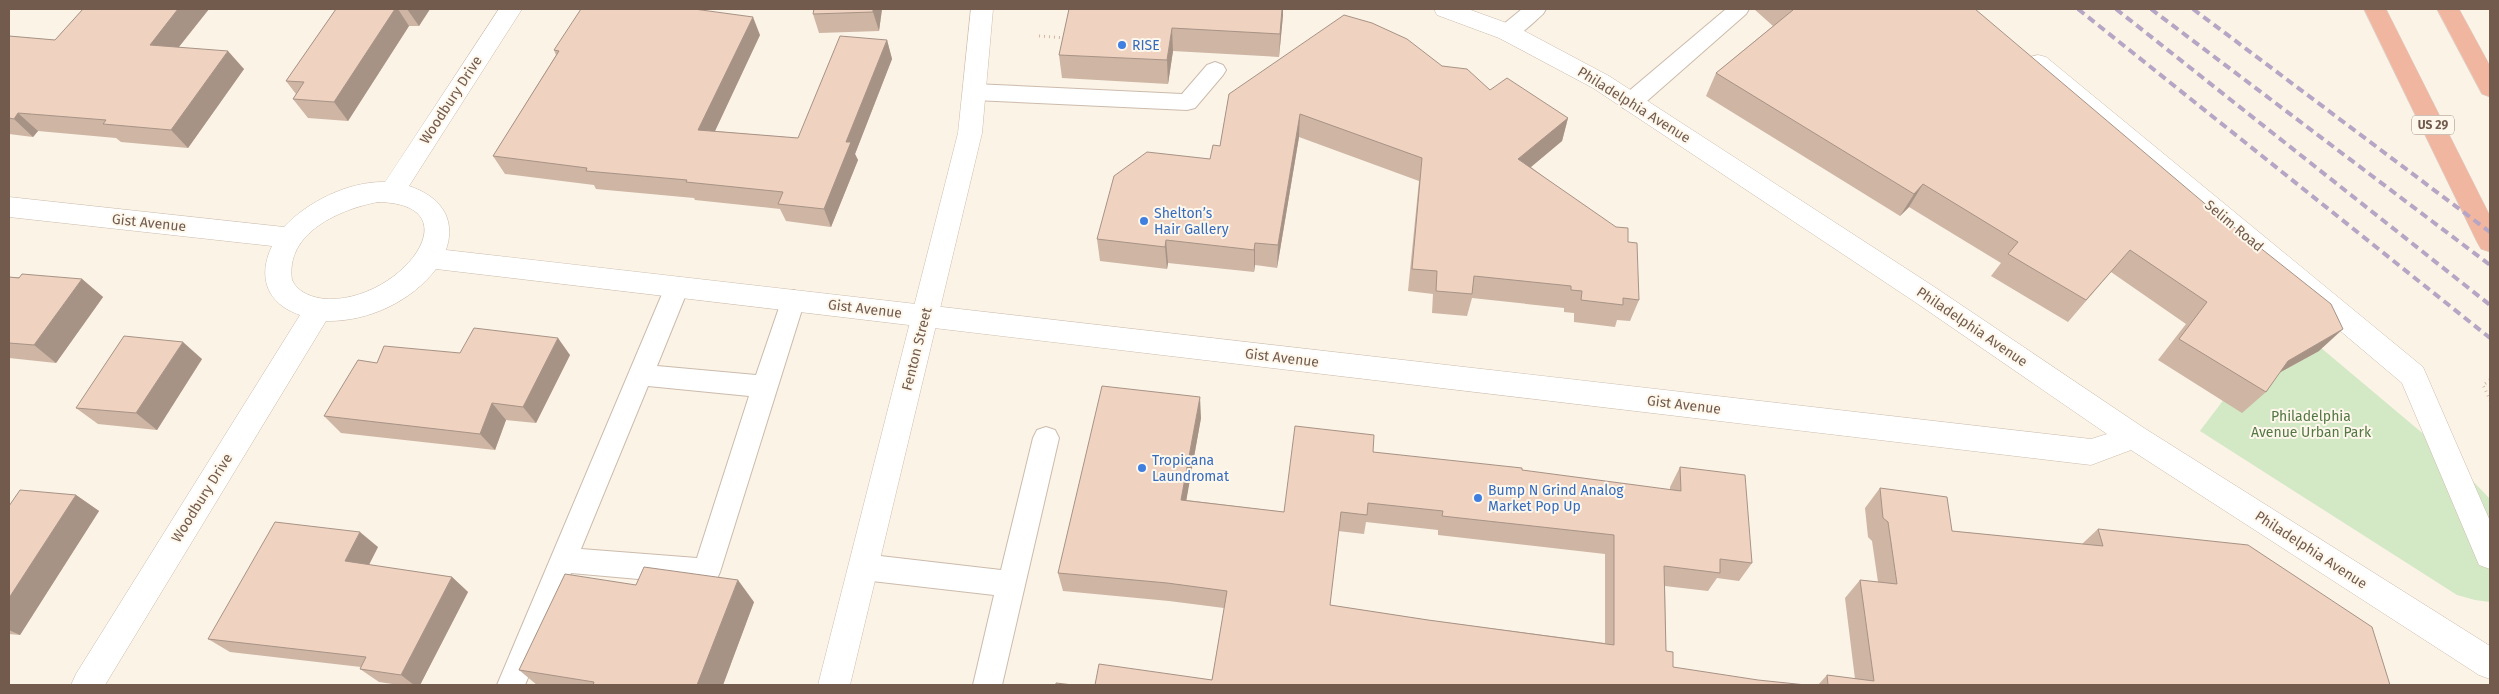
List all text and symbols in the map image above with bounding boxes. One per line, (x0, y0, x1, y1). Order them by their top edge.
place label: RISE (1132, 37, 1160, 54)
marker: RISE (1116, 39, 1128, 51)
street label: Woodbury Drive (416, 53, 486, 147)
street label: Philadelphia Avenue (1574, 63, 1694, 147)
road number: US 29 (2412, 116, 2454, 134)
street label: Selim Road (2201, 197, 2267, 255)
place label: Shelton’s Hair Gallery (1154, 205, 1229, 238)
street label: Gist Avenue (111, 211, 187, 235)
marker: Shelton’s Hair Gallery (1138, 215, 1150, 227)
street label: Philadelphia Avenue (1913, 284, 2031, 370)
street label: Gist Avenue (827, 296, 903, 322)
street label: Fenton Street (898, 305, 936, 392)
street label: Gist Avenue (1244, 345, 1320, 371)
street label: Gist Avenue (1646, 392, 1722, 418)
park label: Philadelphia Avenue Urban Park (2251, 408, 2372, 441)
street label: Woodbury Drive (168, 450, 236, 546)
place label: Tropicana Laundromat (1152, 452, 1230, 485)
marker: Tropicana Laundromat (1136, 462, 1148, 474)
place label: Bump N Grind Analog Market Pop Up (1488, 482, 1624, 515)
marker: Bump N Grind Analog Market Pop Up (1472, 492, 1484, 504)
street label: Philadelphia Avenue (2252, 507, 2370, 593)

